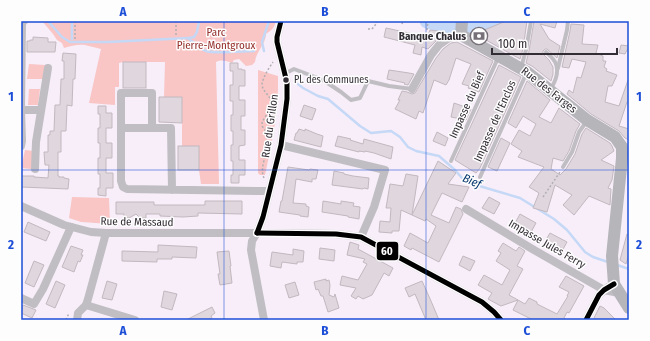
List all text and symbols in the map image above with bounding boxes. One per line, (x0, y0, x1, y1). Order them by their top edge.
text: A (118, 4, 127, 19)
text: B (321, 4, 329, 19)
text: C (524, 4, 531, 19)
park label: Parc Pierre-Montgroux (177, 26, 256, 52)
bank icon: Banque Chalus (469, 26, 489, 46)
place label: Banque Chalus (399, 30, 466, 43)
scale bar (492, 30, 617, 56)
text: 100 m (498, 37, 527, 51)
street label: Rue des Farges (519, 64, 580, 116)
street label: Impasse du Bief (447, 69, 488, 140)
place label: Pl. des Communes (294, 74, 368, 86)
marker: Pl. des Communes (281, 75, 291, 85)
street label: Impasse de l'Enclos (471, 78, 519, 164)
text: 1 (8, 89, 14, 104)
text: 1 (636, 89, 642, 104)
street label: Rue du Grillon (259, 93, 281, 159)
water label: Bief (461, 171, 486, 192)
street label: Rue de Massaud (100, 215, 174, 229)
street label: Impasse Jules Ferry (506, 217, 588, 271)
text: 2 (7, 237, 14, 252)
text: 2 (635, 237, 642, 252)
line badge: 60 (376, 241, 399, 261)
text: 60 (381, 245, 393, 258)
text: A (118, 323, 127, 338)
text: B (321, 323, 329, 338)
text: C (524, 323, 531, 338)

